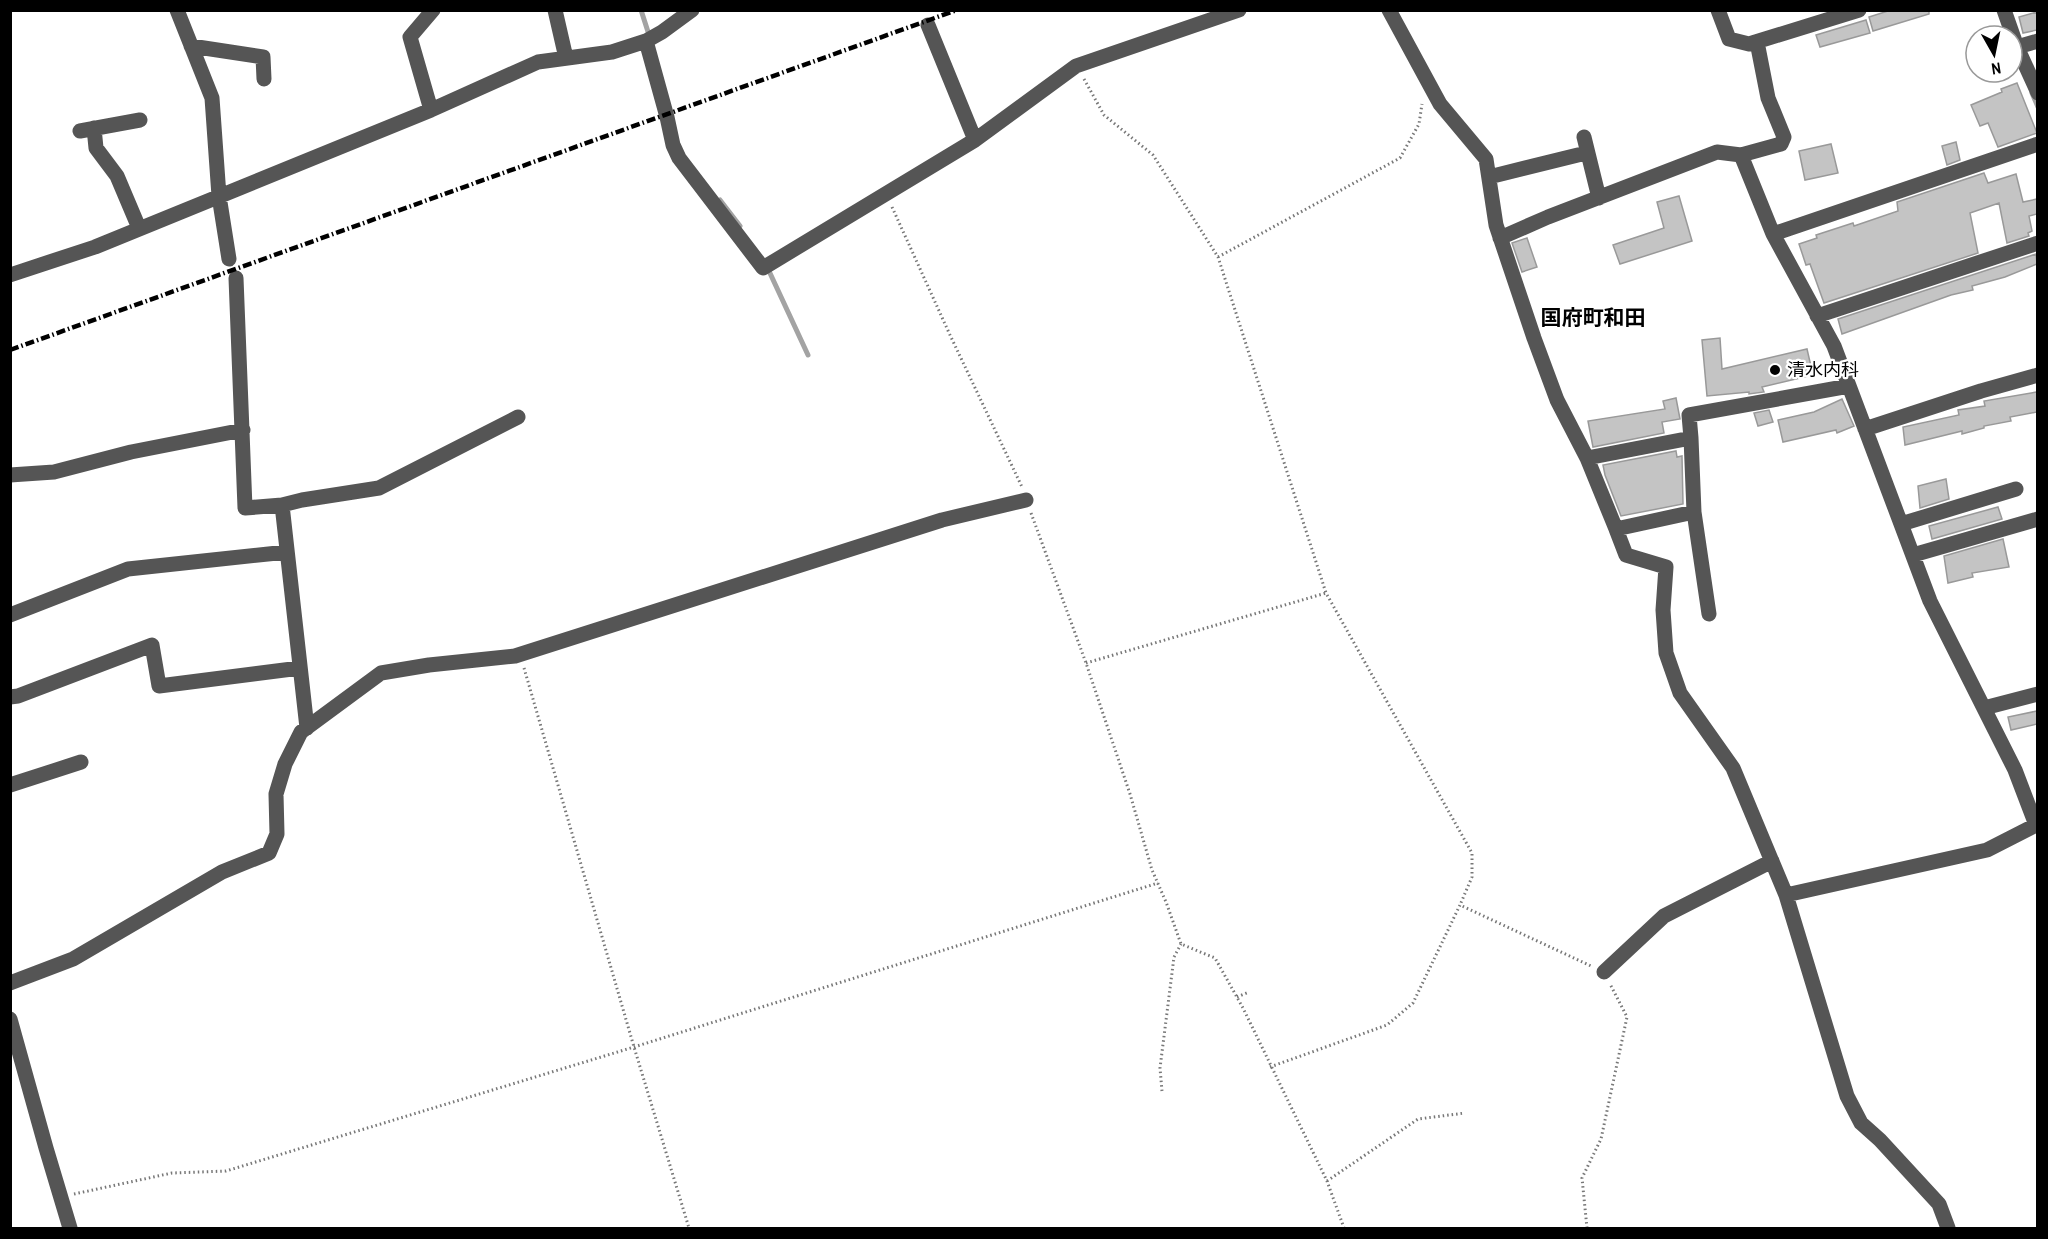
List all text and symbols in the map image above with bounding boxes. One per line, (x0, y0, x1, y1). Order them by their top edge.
north arrow (1964, 24, 2024, 84)
text: N (1990, 57, 2003, 80)
district label: 国府町和田 (1541, 303, 1646, 332)
place label: 清水内科 (1787, 357, 1859, 382)
marker: 清水内科 (1768, 363, 1782, 377)

